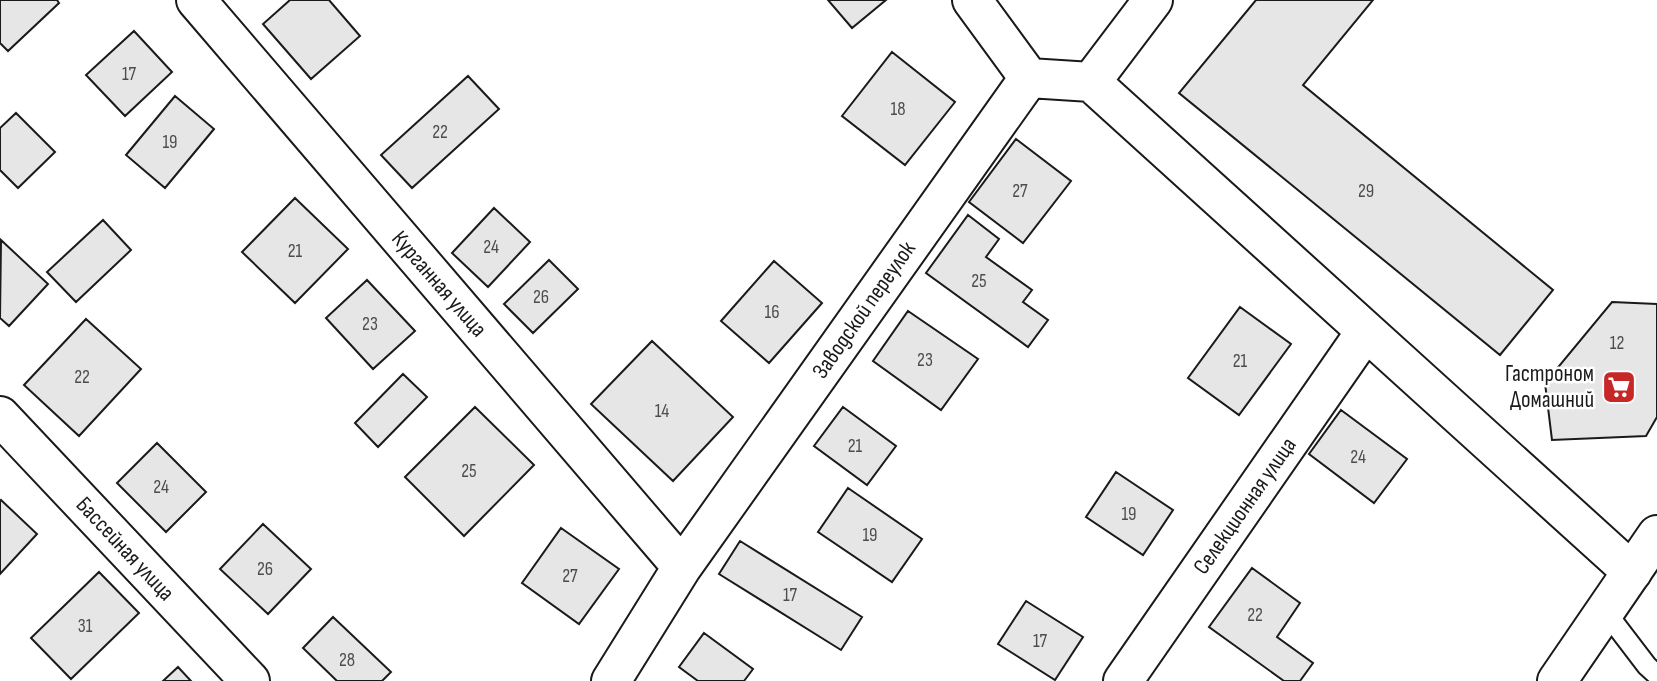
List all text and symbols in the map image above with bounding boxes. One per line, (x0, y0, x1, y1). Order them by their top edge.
house number: 17 (122, 63, 137, 86)
house number: 18 (891, 98, 905, 121)
house number: 22 (432, 121, 448, 144)
house number: 19 (162, 131, 178, 154)
house number: 27 (1012, 180, 1028, 203)
house number: 29 (1358, 180, 1374, 203)
street label: Курганная улица (385, 225, 493, 343)
house number: 24 (483, 236, 499, 259)
street label: Заводской переулок (806, 236, 922, 384)
house number: 21 (288, 240, 303, 263)
house number: 25 (971, 270, 987, 293)
house number: 26 (533, 286, 549, 309)
house number: 16 (765, 301, 779, 324)
house number: 23 (362, 313, 378, 336)
house number: 12 (1610, 332, 1624, 355)
house number: 23 (917, 349, 933, 372)
house number: 21 (1233, 350, 1248, 373)
place label: Гастроном Домашний (1505, 360, 1594, 414)
house number: 22 (74, 366, 90, 389)
supermarket icon: Гастроном Домашний (1600, 368, 1638, 406)
house number: 14 (655, 400, 669, 423)
street label: Селекционная улица (1187, 432, 1303, 580)
house number: 21 (848, 435, 863, 458)
house number: 24 (1350, 446, 1366, 469)
house number: 25 (461, 460, 477, 483)
house number: 24 (153, 476, 169, 499)
street label: Бассейная улица (70, 491, 180, 607)
house number: 19 (1121, 503, 1137, 526)
house number: 19 (862, 524, 878, 547)
house number: 26 (257, 558, 273, 581)
house number: 27 (562, 565, 578, 588)
house number: 17 (783, 584, 798, 607)
house number: 22 (1247, 604, 1263, 627)
house number: 31 (78, 615, 93, 638)
house number: 17 (1033, 630, 1048, 653)
house number: 28 (339, 649, 355, 672)

